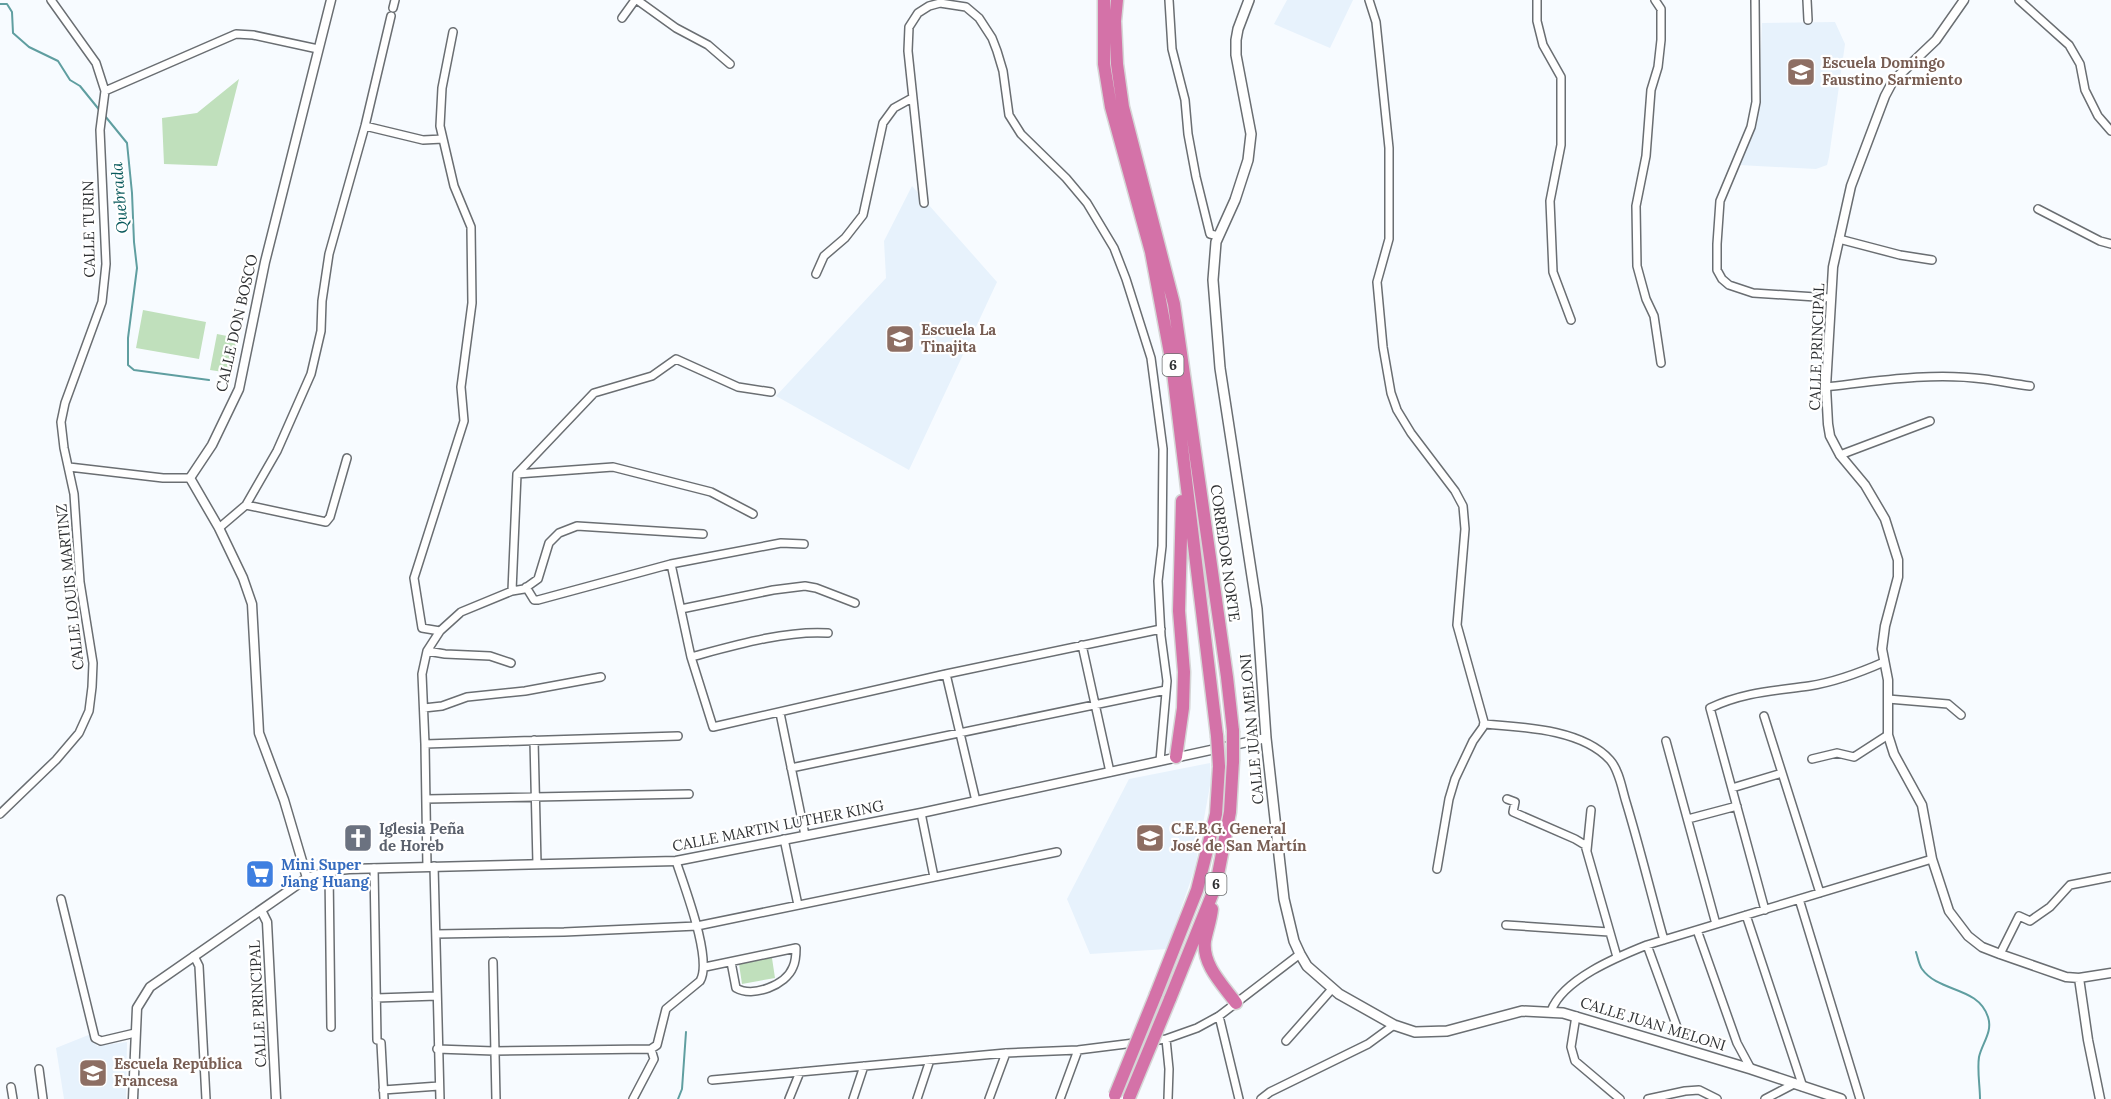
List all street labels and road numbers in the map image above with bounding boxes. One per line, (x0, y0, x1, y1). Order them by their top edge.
street label: CALLE TURIN (78, 180, 99, 278)
street label: CALLE DON BOSCO (211, 252, 262, 394)
street label: CALLE PRINCIPAL (1805, 283, 1828, 411)
road number: 6 (1162, 354, 1184, 376)
street label: CORREDOR NORTE (1206, 483, 1245, 623)
street label: CALLE LOUIS MARTINZ (51, 503, 88, 671)
street label: CALLE JUAN MELONI (1235, 653, 1268, 805)
street label: CALLE MARTIN LUTHER KING (671, 796, 886, 855)
road number: 6 (1206, 873, 1226, 895)
street label: CALLE PRINCIPAL (245, 940, 270, 1068)
street label: CALLE JUAN MELONI (1578, 992, 1728, 1055)

